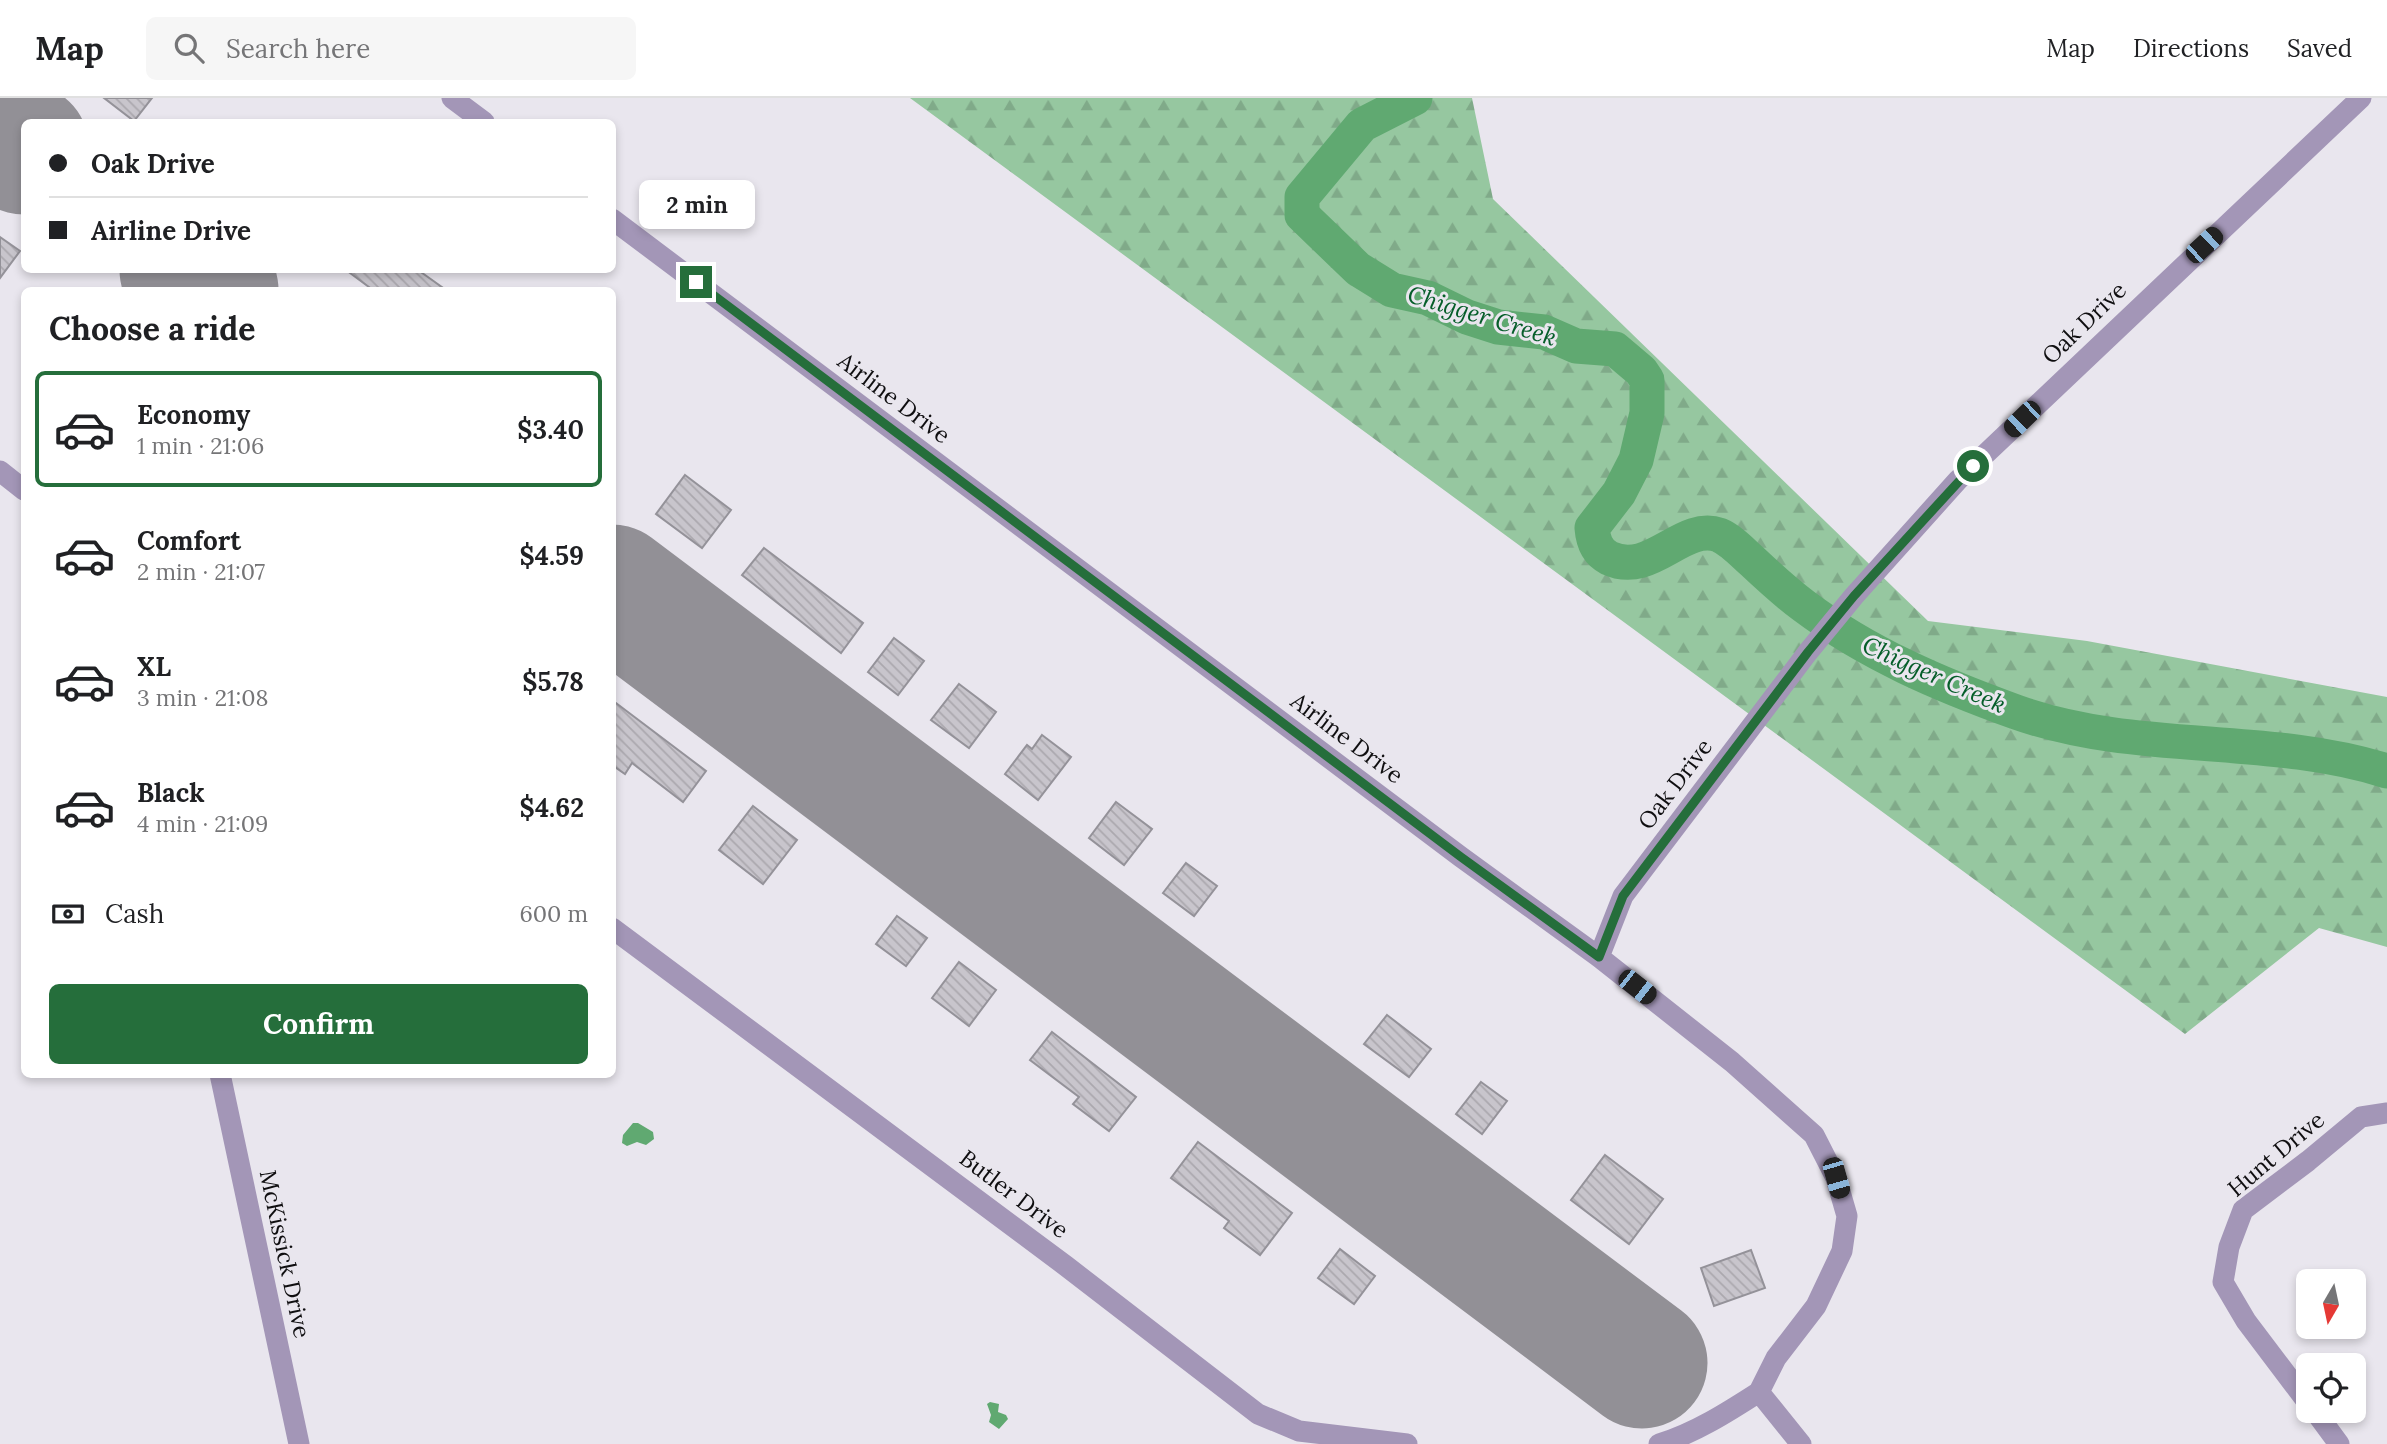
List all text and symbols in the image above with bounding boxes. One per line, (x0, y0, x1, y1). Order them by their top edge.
search box (146, 17, 636, 80)
text: Map (35, 27, 104, 69)
icon: search (170, 29, 208, 67)
text: Search here (226, 32, 370, 65)
text: Map (2046, 33, 2095, 64)
text: Directions (2133, 33, 2249, 64)
text: Saved (2287, 33, 2352, 64)
text: Oak Drive (91, 147, 215, 180)
callout: 2 min (638, 180, 754, 230)
text: 2 min (666, 190, 728, 219)
text: Airline Drive (91, 214, 251, 247)
car (2182, 223, 2227, 267)
route end (680, 266, 712, 298)
street label: Oak Drive (2035, 275, 2132, 370)
water label: Chigger Creek (1404, 278, 1560, 353)
text: Choose a ride (49, 308, 256, 349)
street label: Airline Drive (831, 345, 956, 449)
car (2000, 397, 2045, 441)
icon: car (53, 398, 116, 461)
text: Economy (137, 398, 250, 431)
text: $3.40 (517, 413, 584, 446)
text: 1 min · 21:06 (137, 431, 264, 460)
route start (1957, 450, 1989, 482)
icon: car (53, 524, 116, 587)
text: Comfort (137, 524, 241, 557)
text: $4.59 (519, 539, 584, 572)
text: 2 min · 21:07 (137, 557, 265, 586)
water label: Chigger Creek (1858, 629, 2011, 720)
icon: car (53, 650, 116, 713)
text: XL (137, 650, 171, 683)
text: $5.78 (522, 665, 584, 698)
text: 3 min · 21:08 (137, 683, 268, 712)
street label: Airline Drive (1284, 685, 1409, 789)
street label: Oak Drive (1631, 733, 1718, 835)
icon: car (53, 776, 116, 839)
text: Black (137, 776, 205, 809)
text: $4.62 (520, 791, 584, 824)
text: 4 min · 21:09 (137, 809, 268, 838)
icon: cash (49, 895, 87, 933)
text: Cash (105, 897, 164, 930)
text: 600 m (520, 899, 588, 928)
car (1614, 966, 1661, 1008)
button: Confirm (49, 984, 588, 1064)
street label: Hunt Drive (2221, 1105, 2330, 1202)
street label: Butler Drive (954, 1143, 1075, 1244)
car (1821, 1155, 1852, 1201)
street label: McKissick Drive (254, 1167, 317, 1340)
north arrow (2296, 1269, 2366, 1339)
map controls (2296, 1269, 2366, 1423)
button: locate (2296, 1353, 2366, 1423)

